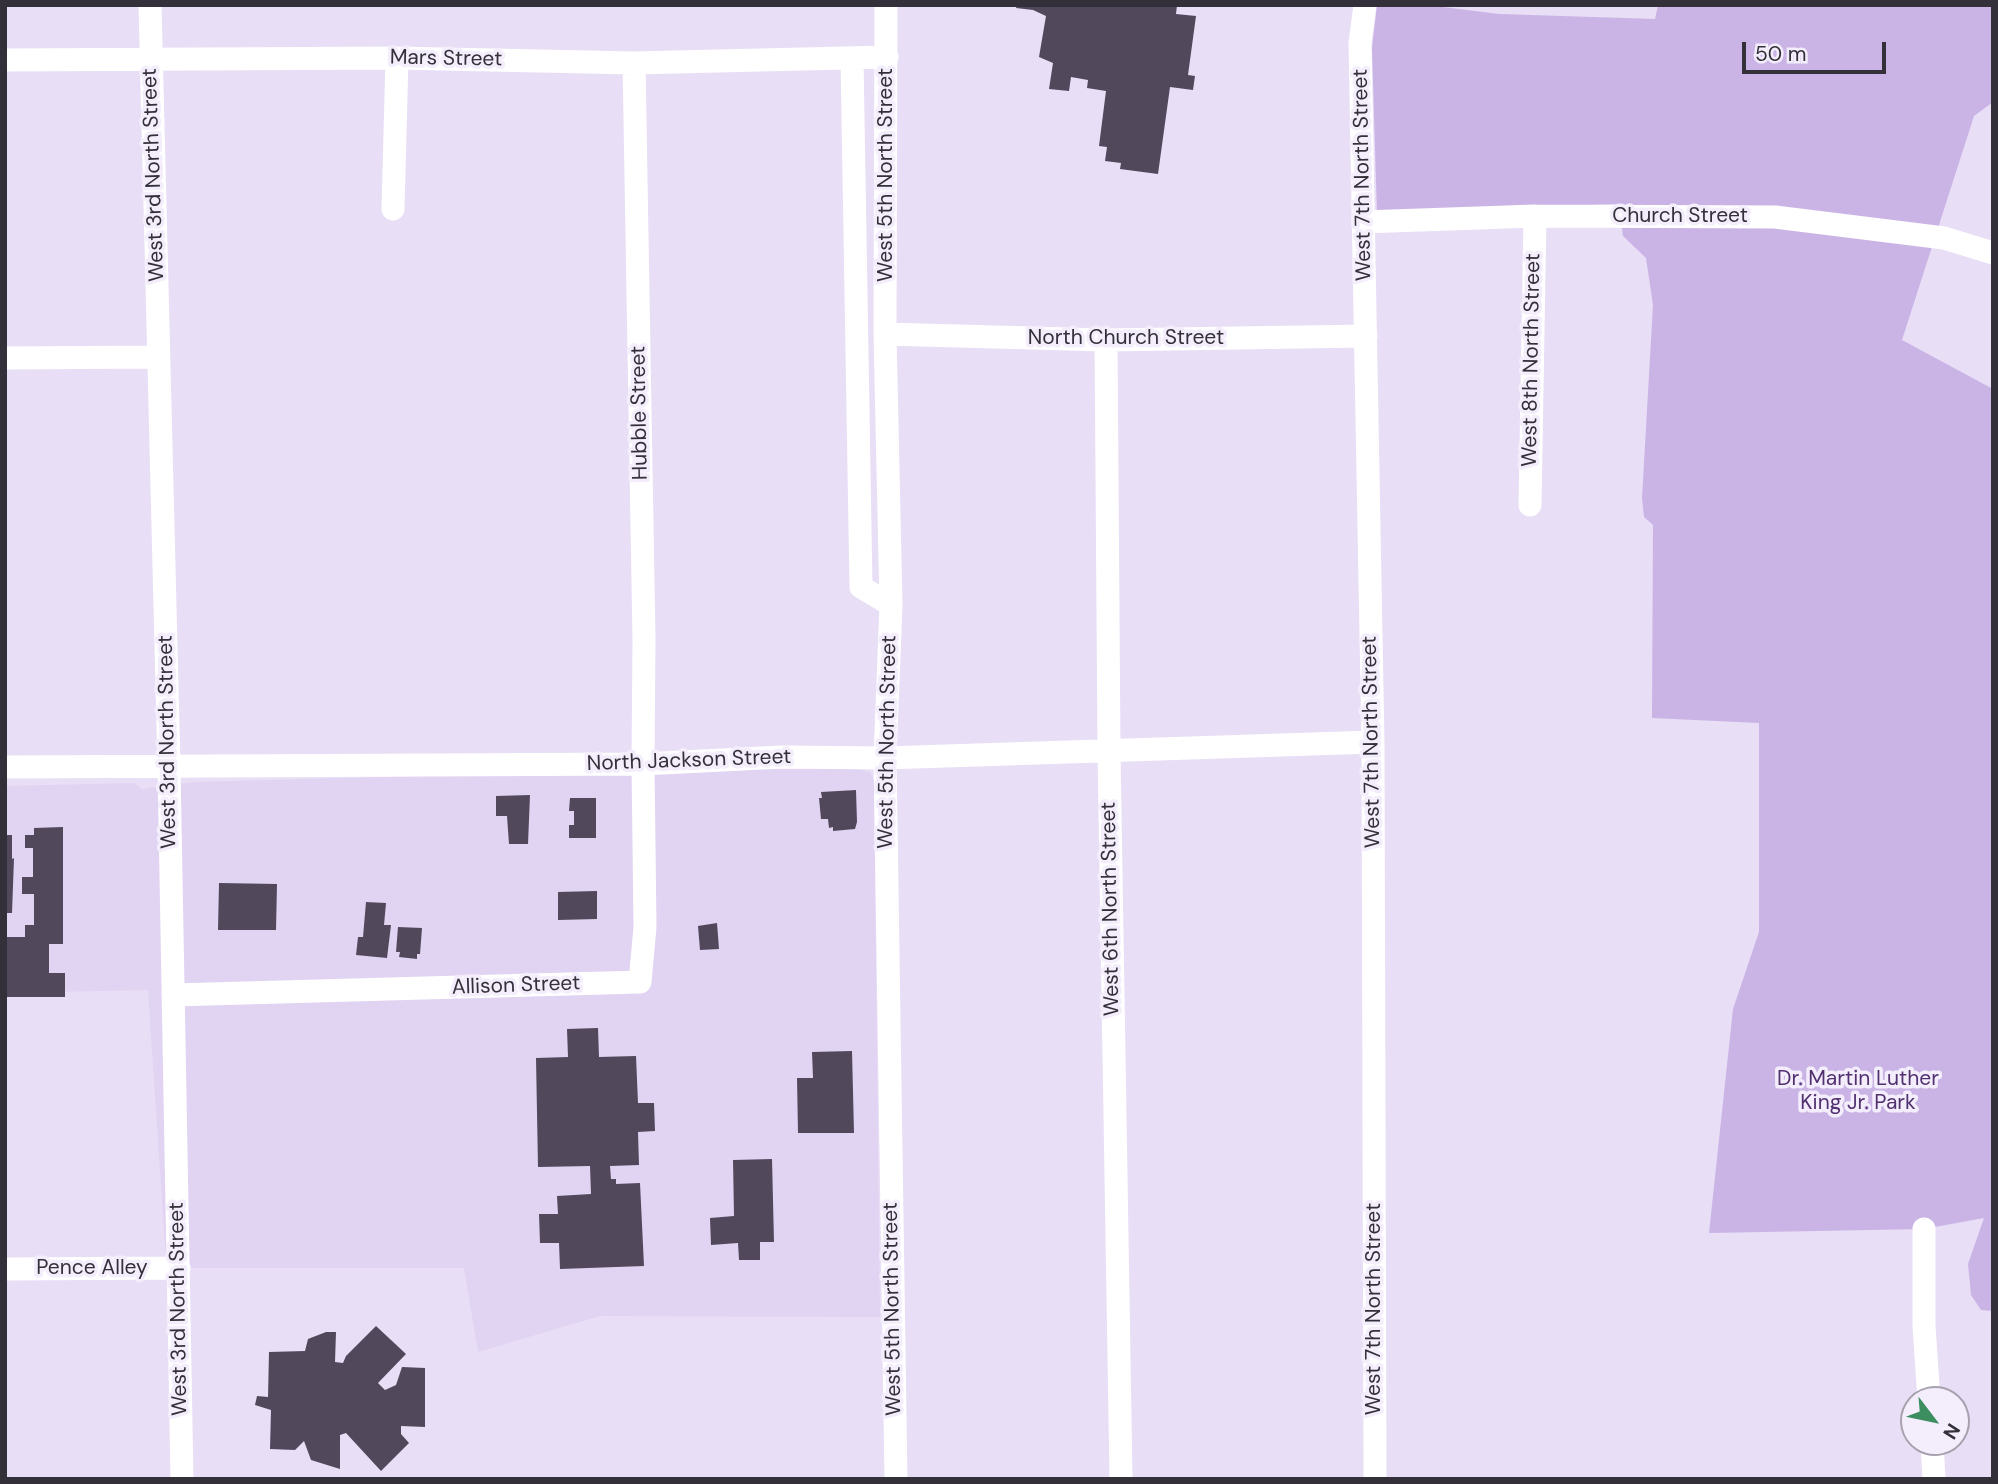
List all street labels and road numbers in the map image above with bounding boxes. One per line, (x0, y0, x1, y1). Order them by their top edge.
street label: Mars Street (390, 45, 502, 73)
street label: West 3rd North Street (138, 68, 170, 282)
street label: West 5th North Street (873, 68, 899, 282)
street label: West 7th North Street (1349, 69, 1377, 281)
street label: Church Street (1612, 203, 1748, 229)
street label: West 8th North Street (1518, 253, 1546, 467)
street label: North Church Street (1028, 325, 1224, 351)
street label: Hubble Street (626, 346, 654, 480)
street label: West 3rd North Street (154, 635, 182, 849)
street label: West 5th North Street (874, 635, 902, 849)
street label: West 7th North Street (1358, 636, 1386, 848)
street label: North Jackson Street (586, 745, 792, 777)
street label: West 6th North Street (1097, 802, 1125, 1016)
street label: Allison Street (451, 971, 581, 1001)
street label: West 3rd North Street (165, 1202, 193, 1416)
street label: West 5th North Street (879, 1202, 907, 1416)
street label: West 7th North Street (1361, 1203, 1387, 1415)
street label: Pence Alley (36, 1255, 148, 1281)

